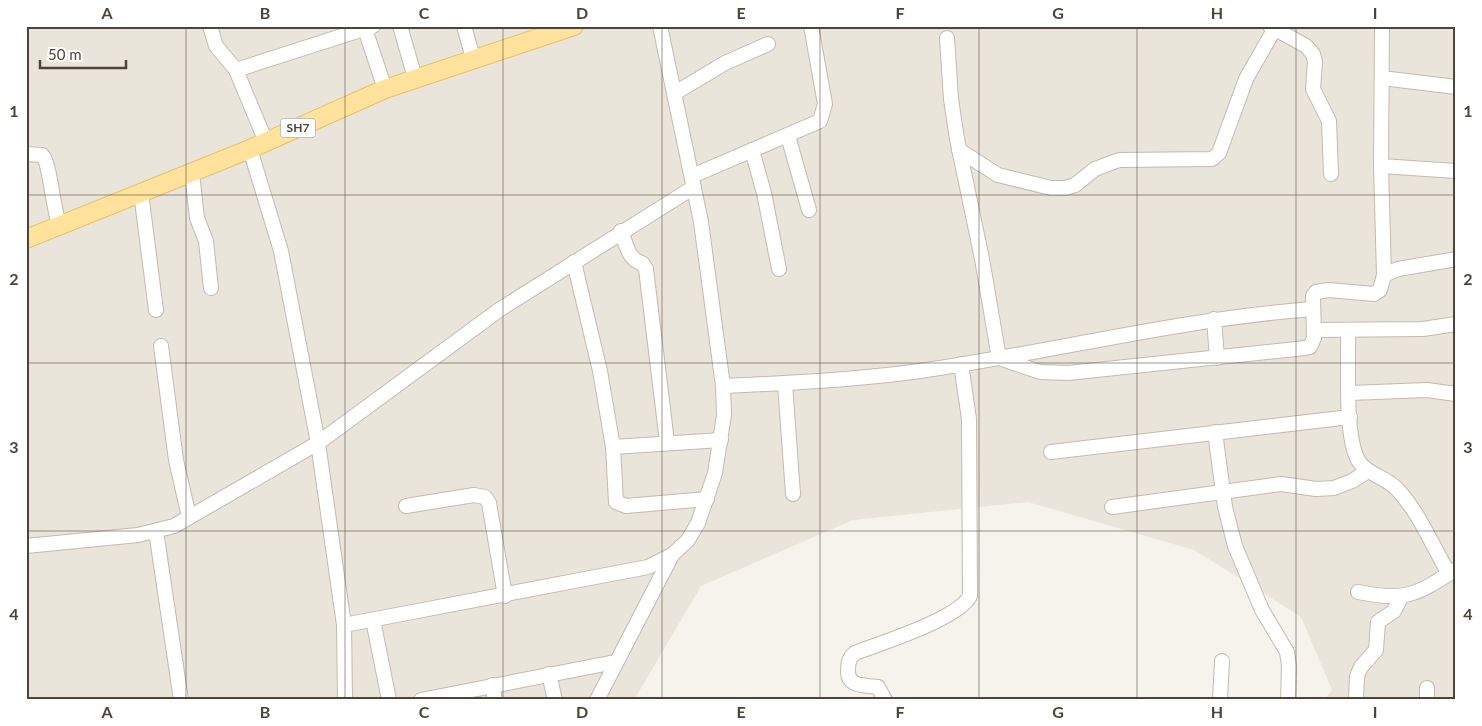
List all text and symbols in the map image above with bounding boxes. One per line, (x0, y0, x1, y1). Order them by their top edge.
text: A (100, 3, 113, 22)
text: B (260, 3, 270, 22)
text: C (419, 3, 430, 22)
text: D (576, 3, 588, 22)
text: E (736, 3, 746, 22)
text: F (895, 3, 905, 22)
text: G (1052, 3, 1064, 22)
text: H (1211, 3, 1223, 22)
text: I (1373, 3, 1377, 22)
scale bar (40, 38, 126, 70)
text: 50 m (48, 45, 82, 63)
text: 1 (9, 101, 19, 120)
text: 1 (1463, 101, 1473, 120)
road number: SH7 (280, 119, 316, 138)
text: 2 (9, 269, 19, 288)
text: 2 (1463, 269, 1473, 288)
text: 3 (9, 437, 19, 456)
text: 3 (1463, 437, 1473, 456)
text: 4 (9, 604, 19, 623)
text: 4 (1463, 604, 1473, 623)
text: A (100, 702, 113, 721)
text: B (260, 702, 270, 721)
text: C (419, 702, 430, 721)
text: D (576, 702, 588, 721)
text: E (736, 702, 746, 721)
text: F (895, 702, 905, 721)
text: G (1052, 702, 1064, 721)
text: H (1211, 702, 1223, 721)
text: I (1373, 702, 1377, 721)

